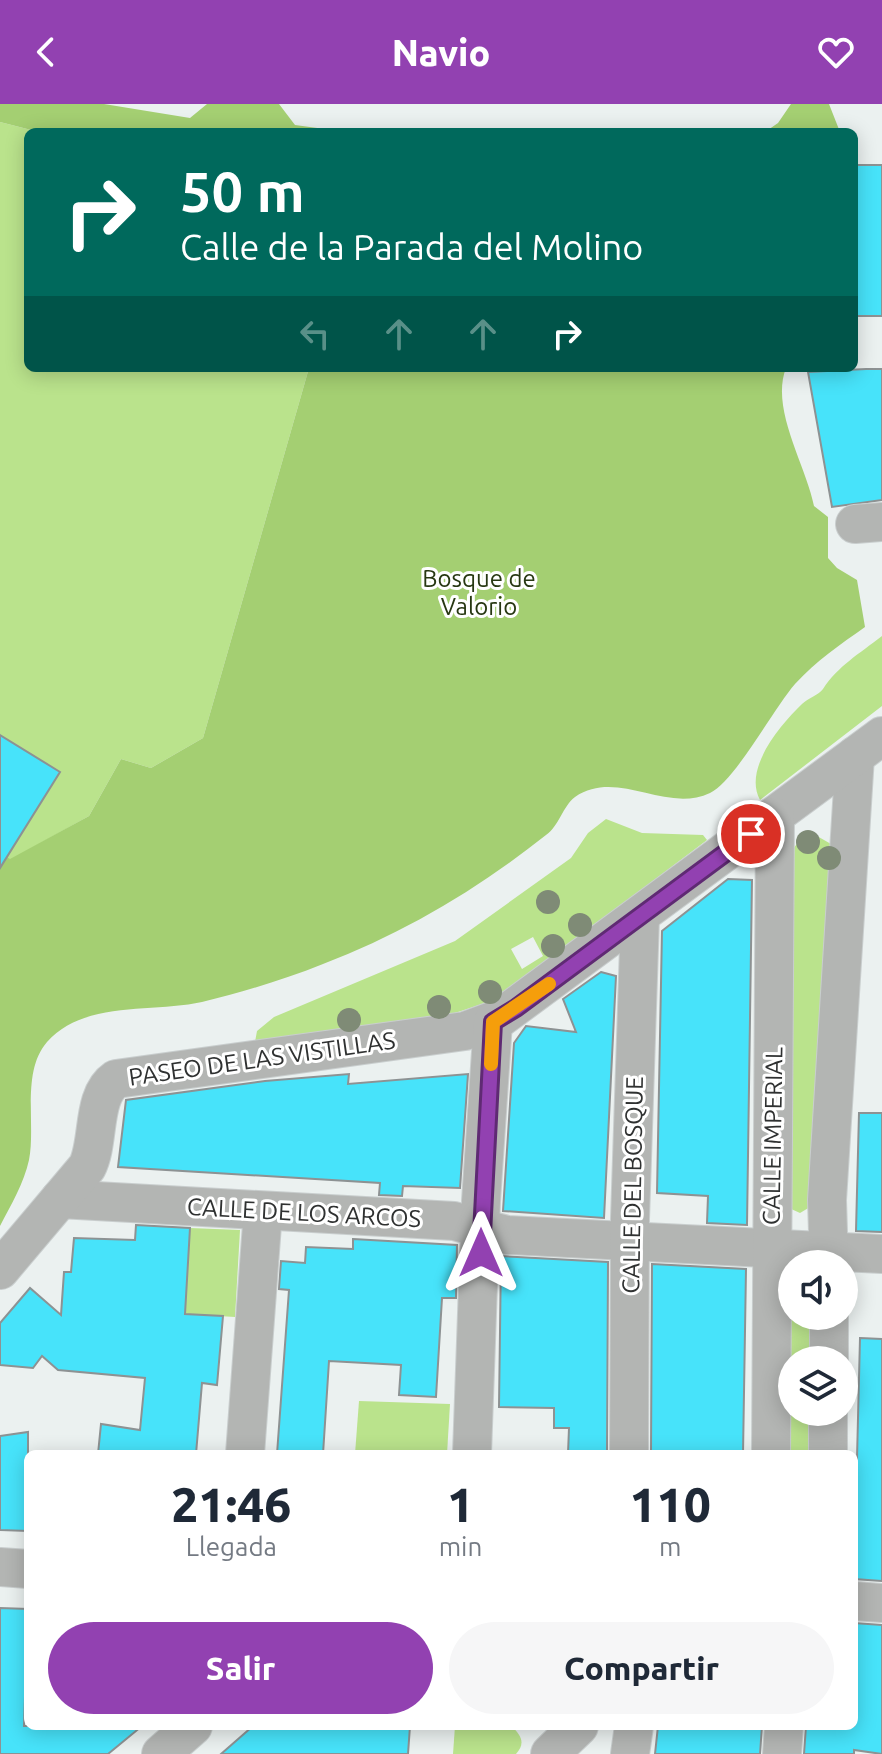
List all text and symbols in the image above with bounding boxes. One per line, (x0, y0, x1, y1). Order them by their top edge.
icon: back (24, 30, 68, 74)
icon: heart (814, 30, 858, 74)
text: Navio (392, 32, 490, 73)
icon: right (48, 160, 152, 264)
text: 50 m (180, 160, 305, 223)
text: Calle de la Parada del Molino (180, 226, 643, 267)
icon: left (293, 312, 337, 356)
icon: ahead (377, 312, 421, 356)
icon: ahead (461, 312, 505, 356)
icon: right (545, 312, 589, 356)
park label: Bosque de Valorio (422, 565, 536, 620)
pin (717, 800, 785, 868)
icon: arrive (729, 812, 773, 856)
street label: PASEO DE LAS VISTILLAS (127, 1026, 397, 1091)
street label: CALLE IMPERIAL (757, 1047, 788, 1225)
street label: CALLE DEL BOSQUE (617, 1076, 648, 1294)
street label: CALLE DE LOS ARCOS (186, 1193, 422, 1232)
position arrow (439, 1211, 523, 1295)
map controls (778, 1250, 858, 1426)
button: sound (778, 1250, 858, 1330)
button: layers (778, 1346, 858, 1426)
text: 21:46 (171, 1477, 291, 1531)
text: 1 (447, 1477, 474, 1531)
text: 110 (630, 1477, 711, 1531)
text: Llegada (186, 1532, 277, 1561)
text: min (439, 1532, 482, 1561)
text: m (659, 1532, 681, 1561)
button: Salir (48, 1622, 433, 1714)
button: Compartir (449, 1622, 834, 1714)

